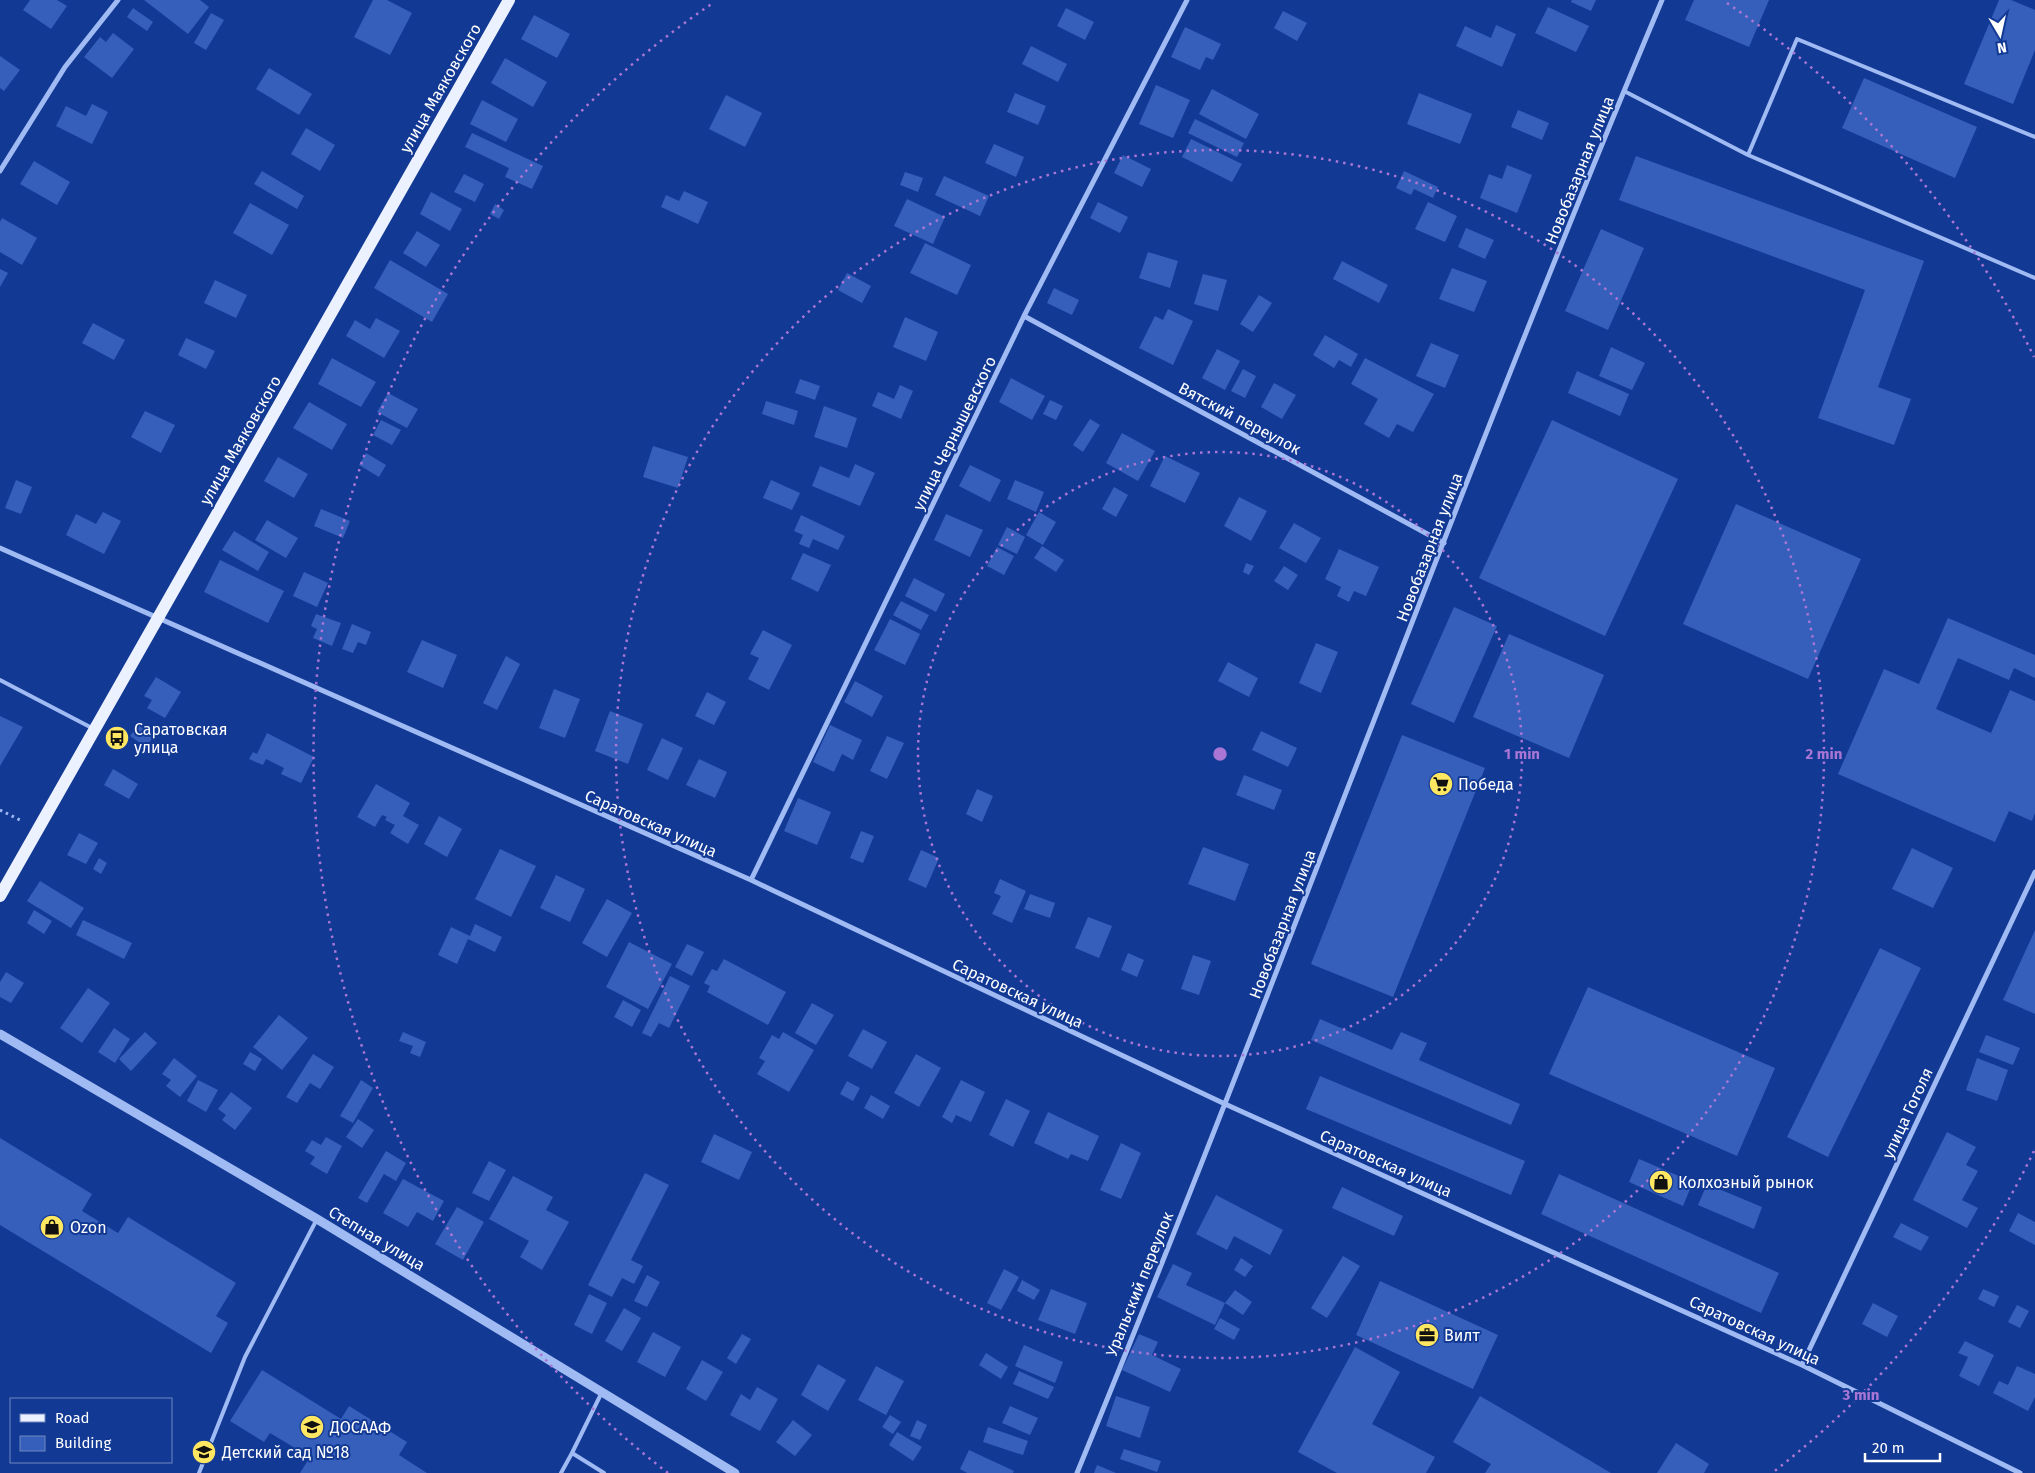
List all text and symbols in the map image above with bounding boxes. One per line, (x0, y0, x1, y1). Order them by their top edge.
north arrow (1975, 10, 2025, 60)
street label: улица Маяковского (396, 20, 485, 156)
text: N (1996, 38, 2008, 56)
street label: Новобазарная улица (1541, 93, 1618, 247)
street label: улица Чернышевского (909, 353, 1000, 514)
street label: улица Маяковского (196, 372, 285, 508)
street label: Вятский переулок (1175, 378, 1305, 459)
street label: Новобазарная улица (1392, 470, 1467, 624)
place label: Саратовская улица (134, 720, 228, 757)
bus stop icon: Саратовская улица (104, 725, 130, 751)
centre of rings (1211, 745, 1229, 763)
text: 1 min (1504, 745, 1540, 763)
text: 2 min (1806, 745, 1842, 763)
supermarket icon: Победа (1428, 771, 1454, 797)
place label: Победа (1458, 775, 1514, 794)
street label: Саратовская улица (582, 786, 720, 861)
street label: Новобазарная улица (1245, 847, 1320, 1001)
street label: Саратовская улица (949, 955, 1086, 1032)
street label: улица Гоголя (1878, 1065, 1937, 1162)
street label: Саратовская улица (1317, 1126, 1455, 1201)
shop icon: Колхозный рынок (1648, 1169, 1674, 1195)
place label: Колхозный рынок (1678, 1173, 1814, 1192)
street label: Степная улица (325, 1202, 428, 1275)
street label: Уральский переулок (1102, 1208, 1177, 1359)
shop icon: Ozon (39, 1214, 65, 1240)
place label: Ozon (70, 1218, 107, 1237)
street label: Саратовская улица (1686, 1292, 1823, 1369)
office icon: Вилт (1414, 1322, 1440, 1348)
place label: Вилт (1444, 1326, 1481, 1345)
text: 3 min (1842, 1386, 1879, 1404)
legend (10, 1398, 172, 1463)
text: Road (55, 1409, 90, 1427)
school or university icon: ДОСААФ (299, 1414, 325, 1440)
place label: ДОСААФ (329, 1418, 391, 1437)
scale bar (1865, 1430, 1940, 1462)
text: Building (55, 1434, 111, 1452)
school or university icon: Детский сад №18 (191, 1439, 217, 1465)
text: 20 m (1872, 1439, 1905, 1457)
place label: Детский сад №18 (221, 1443, 350, 1462)

